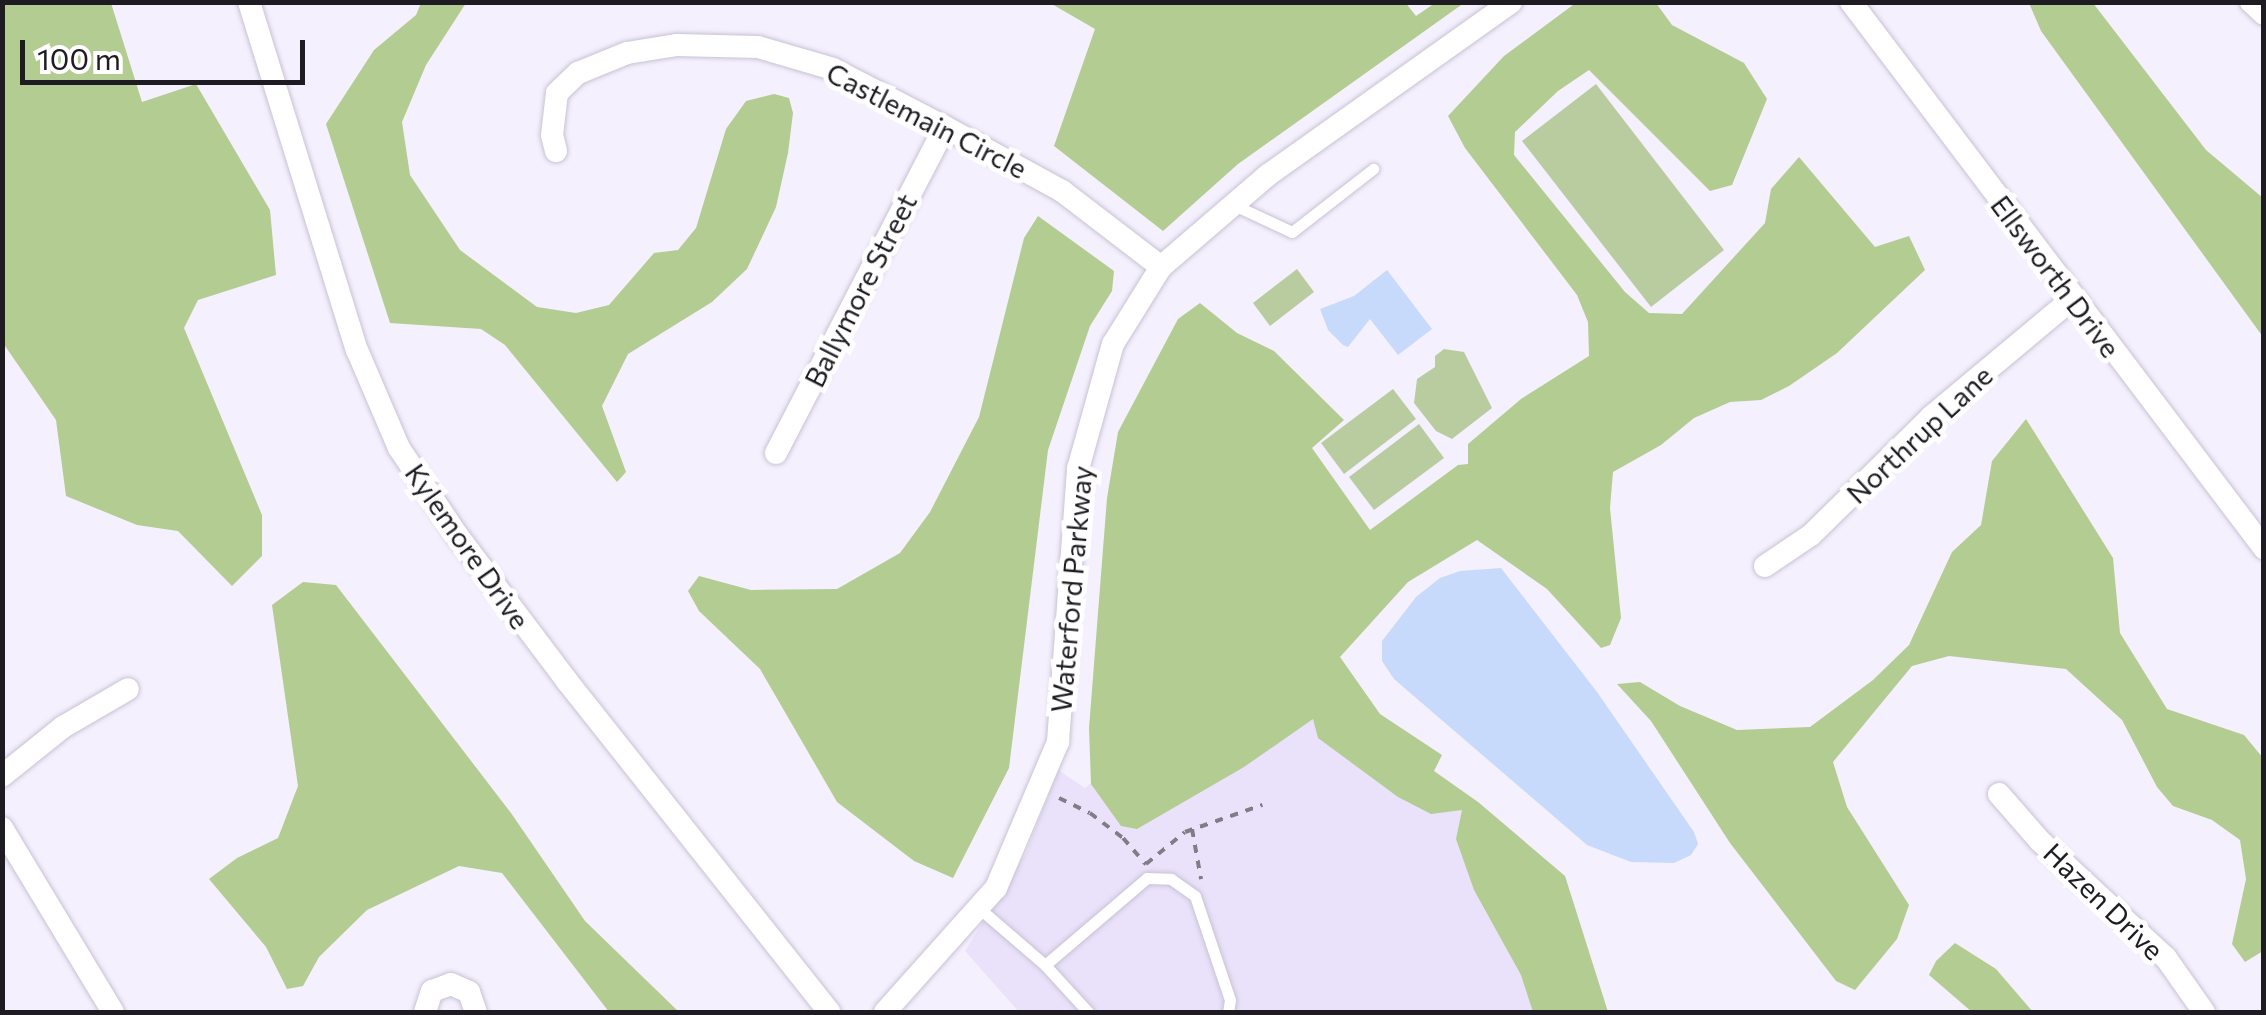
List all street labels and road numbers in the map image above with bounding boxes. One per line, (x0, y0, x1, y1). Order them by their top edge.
street label: Castlemain Circle (821, 55, 1033, 185)
street label: Ballymore Street (797, 188, 923, 392)
street label: Ellsworth Drive (1984, 189, 2128, 363)
street label: Northrup Lane (1839, 358, 1999, 510)
street label: Kylemore Drive (399, 457, 537, 635)
street label: Waterford Parkway (1043, 464, 1099, 714)
street label: Hazen Drive (2037, 836, 2171, 966)

